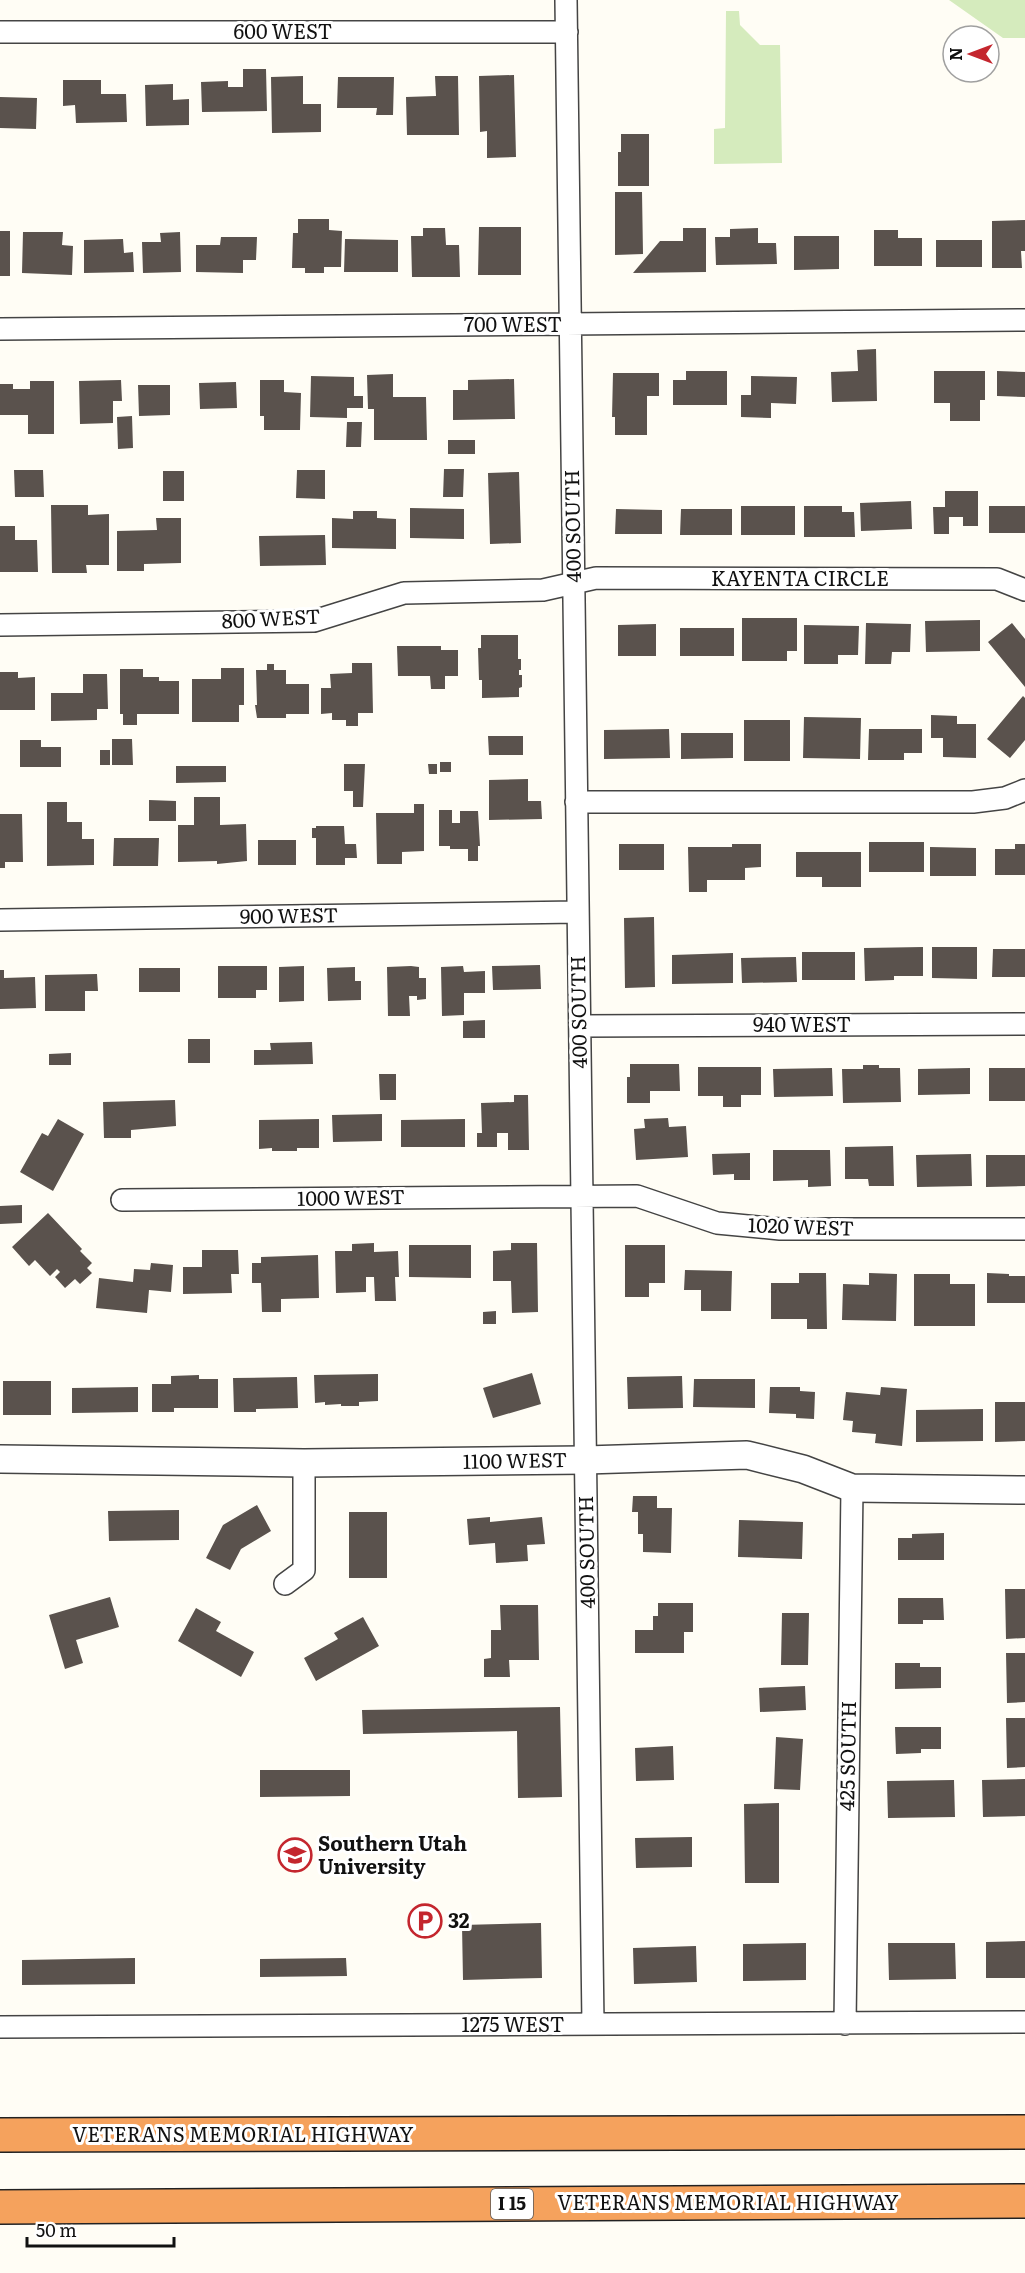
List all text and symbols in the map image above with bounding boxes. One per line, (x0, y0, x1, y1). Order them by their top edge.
street label: 600 WEST (234, 15, 332, 45)
north arrow (941, 24, 1001, 84)
text: N (943, 47, 967, 61)
street label: 700 WEST (464, 308, 562, 338)
street label: 400 SOUTH (555, 469, 587, 583)
street label: KAYENTA CIRCLE (711, 562, 889, 592)
street label: 800 WEST (221, 599, 321, 635)
street label: 900 WEST (239, 898, 338, 930)
street label: 400 SOUTH (561, 955, 593, 1069)
street label: 940 WEST (753, 1008, 851, 1038)
street label: 1000 WEST (297, 1180, 405, 1212)
street label: 1020 WEST (748, 1208, 855, 1242)
street label: 1100 WEST (463, 1443, 567, 1475)
street label: 400 SOUTH (569, 1495, 601, 1609)
street label: 425 SOUTH (830, 1701, 862, 1811)
place label: Southern Utah University (318, 1827, 467, 1880)
school or university icon: Southern Utah University (277, 1837, 313, 1873)
parking icon: 32 (407, 1903, 443, 1939)
place label: 32 (448, 1904, 470, 1934)
street label: 1275 WEST (462, 2008, 564, 2038)
street label: VETERANS MEMORIAL HIGHWAY (72, 2118, 414, 2148)
street label: VETERANS MEMORIAL HIGHWAY (557, 2186, 899, 2216)
road number: I 15 (491, 2189, 533, 2219)
scale bar (27, 2210, 174, 2248)
text: 50 m (36, 2216, 77, 2243)

